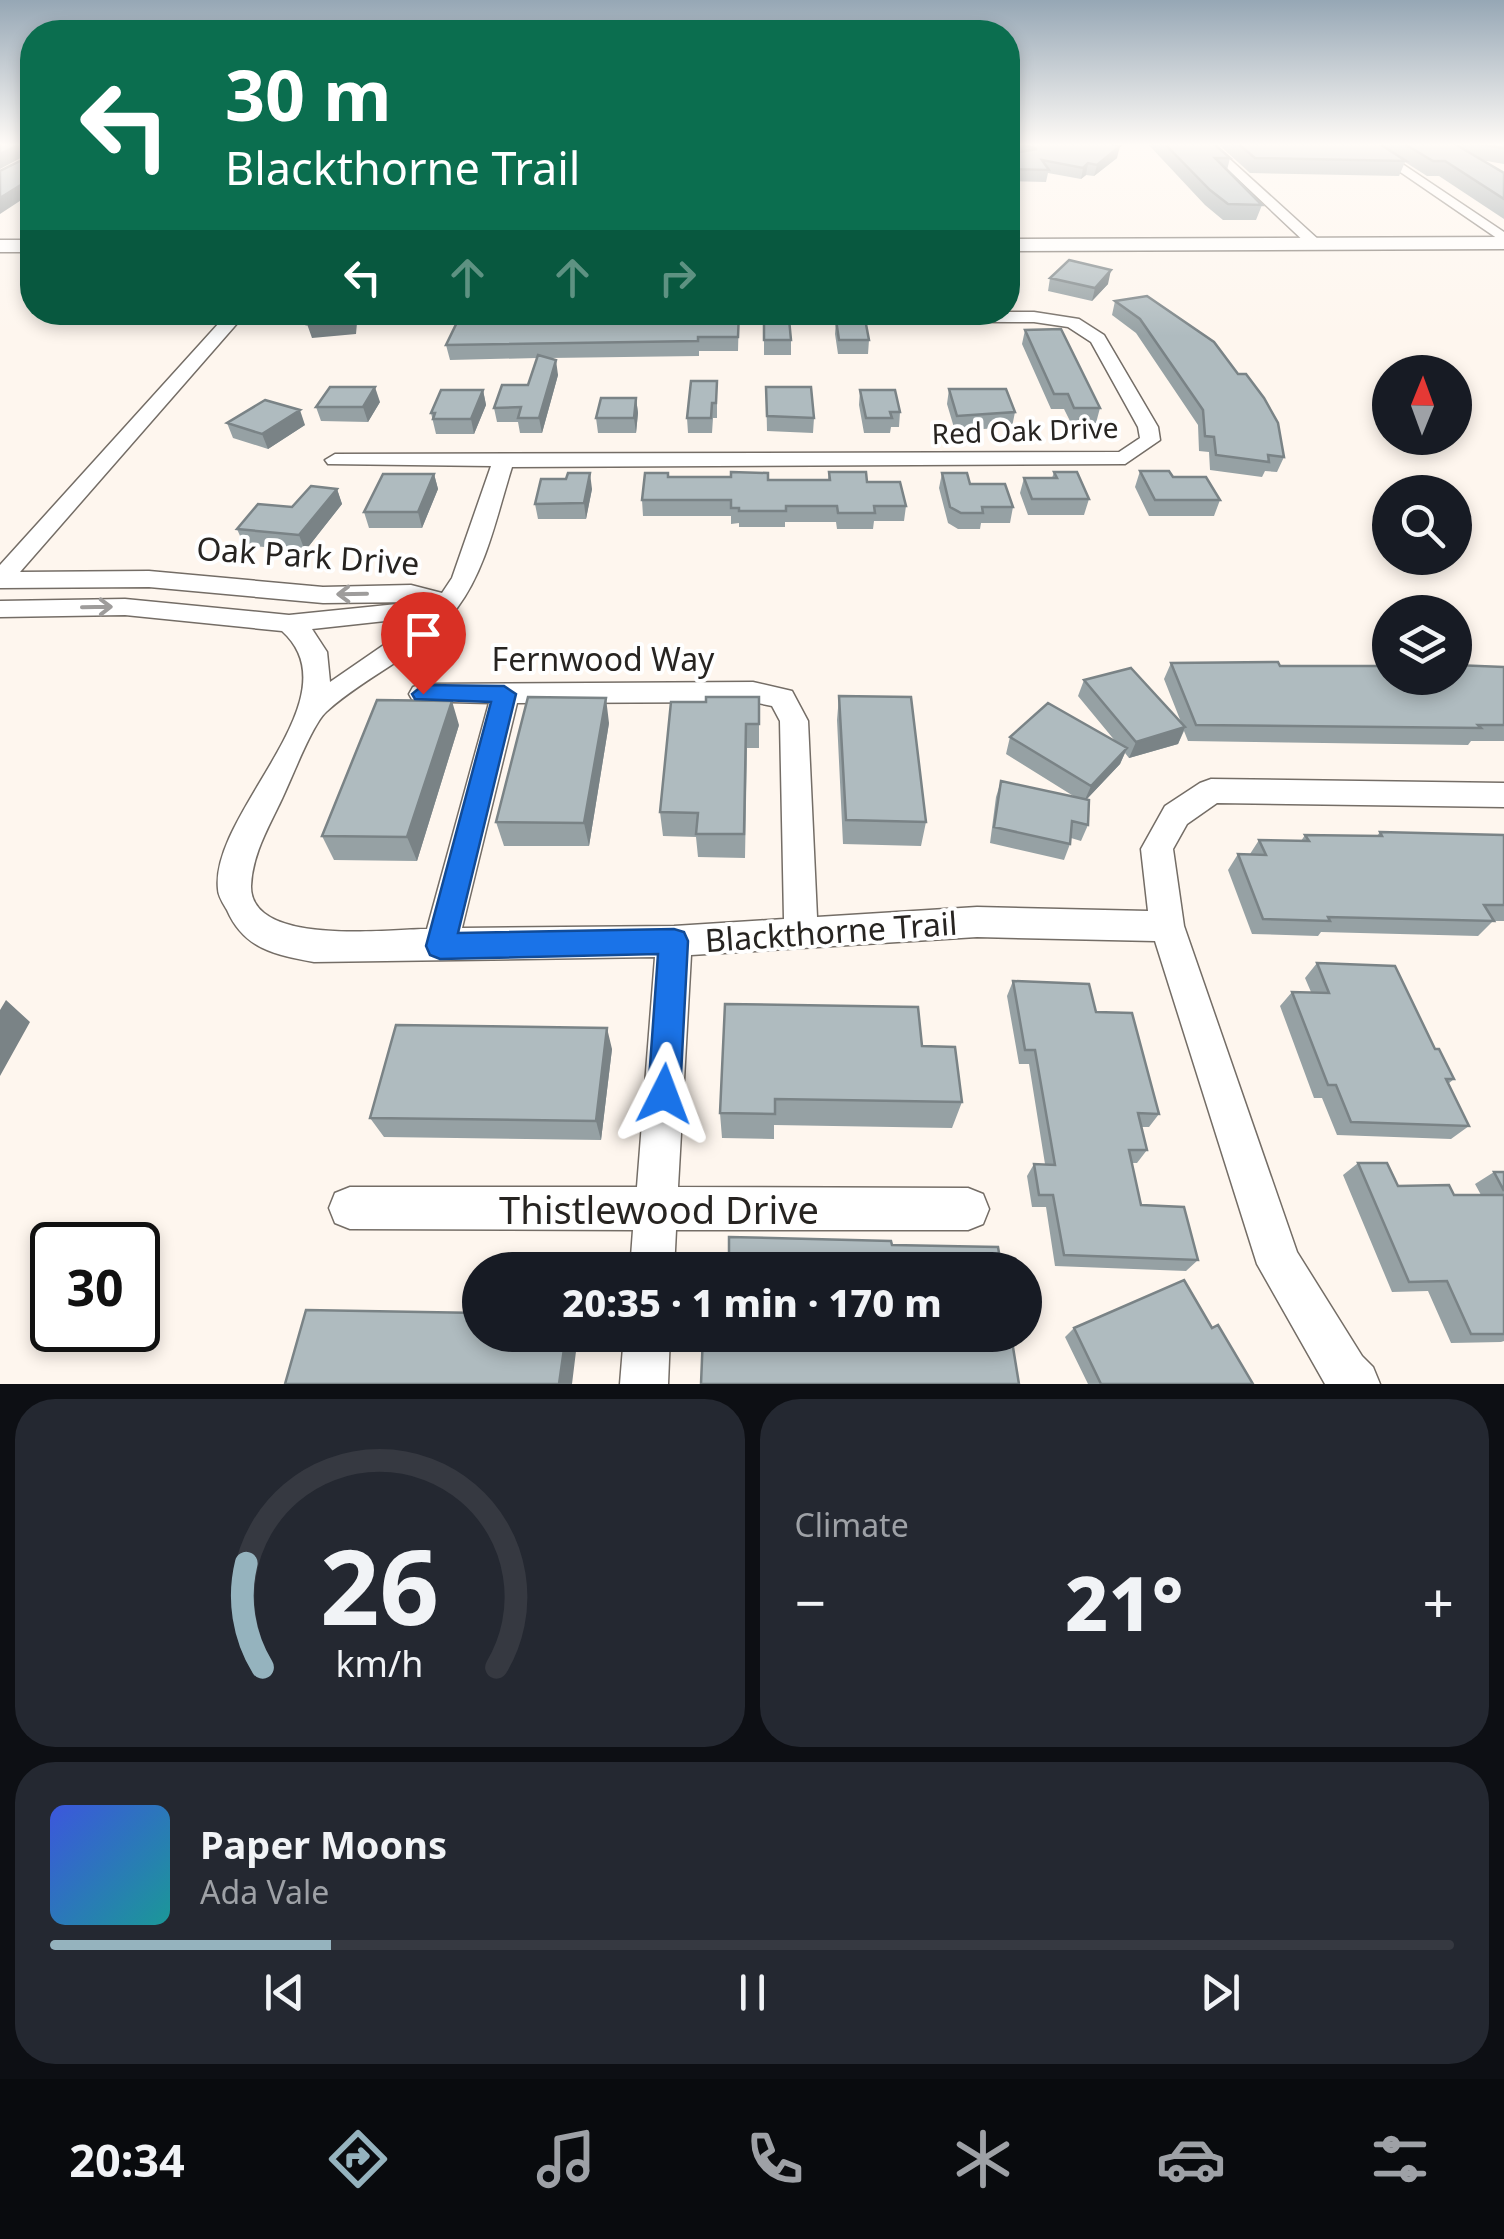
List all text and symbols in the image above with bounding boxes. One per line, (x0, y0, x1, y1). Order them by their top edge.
text: 30 m (225, 46, 392, 142)
icon: left (60, 60, 190, 190)
text: Blackthorne Trail (225, 137, 580, 198)
icon: left (335, 250, 390, 305)
icon: ahead (440, 250, 495, 305)
icon: ahead (545, 250, 600, 305)
icon: right (650, 250, 705, 305)
north arrow (1372, 355, 1472, 455)
map controls (1372, 355, 1472, 695)
street label: Red Oak Drive (931, 408, 1119, 452)
button: search (1372, 475, 1472, 575)
street label: Oak Park Drive (195, 526, 421, 584)
one-way arrow (337, 585, 369, 604)
pin (381, 592, 466, 695)
button: layers (1372, 595, 1472, 695)
one-way arrow (81, 598, 113, 617)
icon: arrive (396, 607, 451, 662)
street label: Fernwood Way (492, 637, 715, 680)
street label: Blackthorne Trail (703, 901, 959, 961)
position arrow (612, 1042, 716, 1146)
street label: Thistlewood Drive (499, 1183, 819, 1235)
speed limit sign: 30 (30, 1222, 160, 1352)
text: 20:35 · 1 min · 170 m (562, 1276, 942, 1328)
text: Climate (795, 1503, 909, 1546)
text: 26 (320, 1514, 439, 1655)
text: 21° (1065, 1551, 1183, 1653)
text: − (795, 1564, 826, 1639)
text: + (1423, 1564, 1454, 1639)
text: km/h (336, 1639, 424, 1687)
text: Paper Moons (200, 1818, 447, 1870)
text: Ada Vale (200, 1870, 329, 1913)
icon: previous (257, 1965, 312, 2020)
icon: pause (725, 1965, 780, 2020)
icon: next (1193, 1965, 1248, 2020)
icon: directions (323, 2124, 393, 2194)
icon: music (531, 2124, 601, 2194)
icon: phone (740, 2124, 810, 2194)
icon: climate (948, 2124, 1018, 2194)
icon: car (1156, 2124, 1226, 2194)
icon: filters (1365, 2124, 1435, 2194)
text: 20:34 (69, 2129, 185, 2190)

